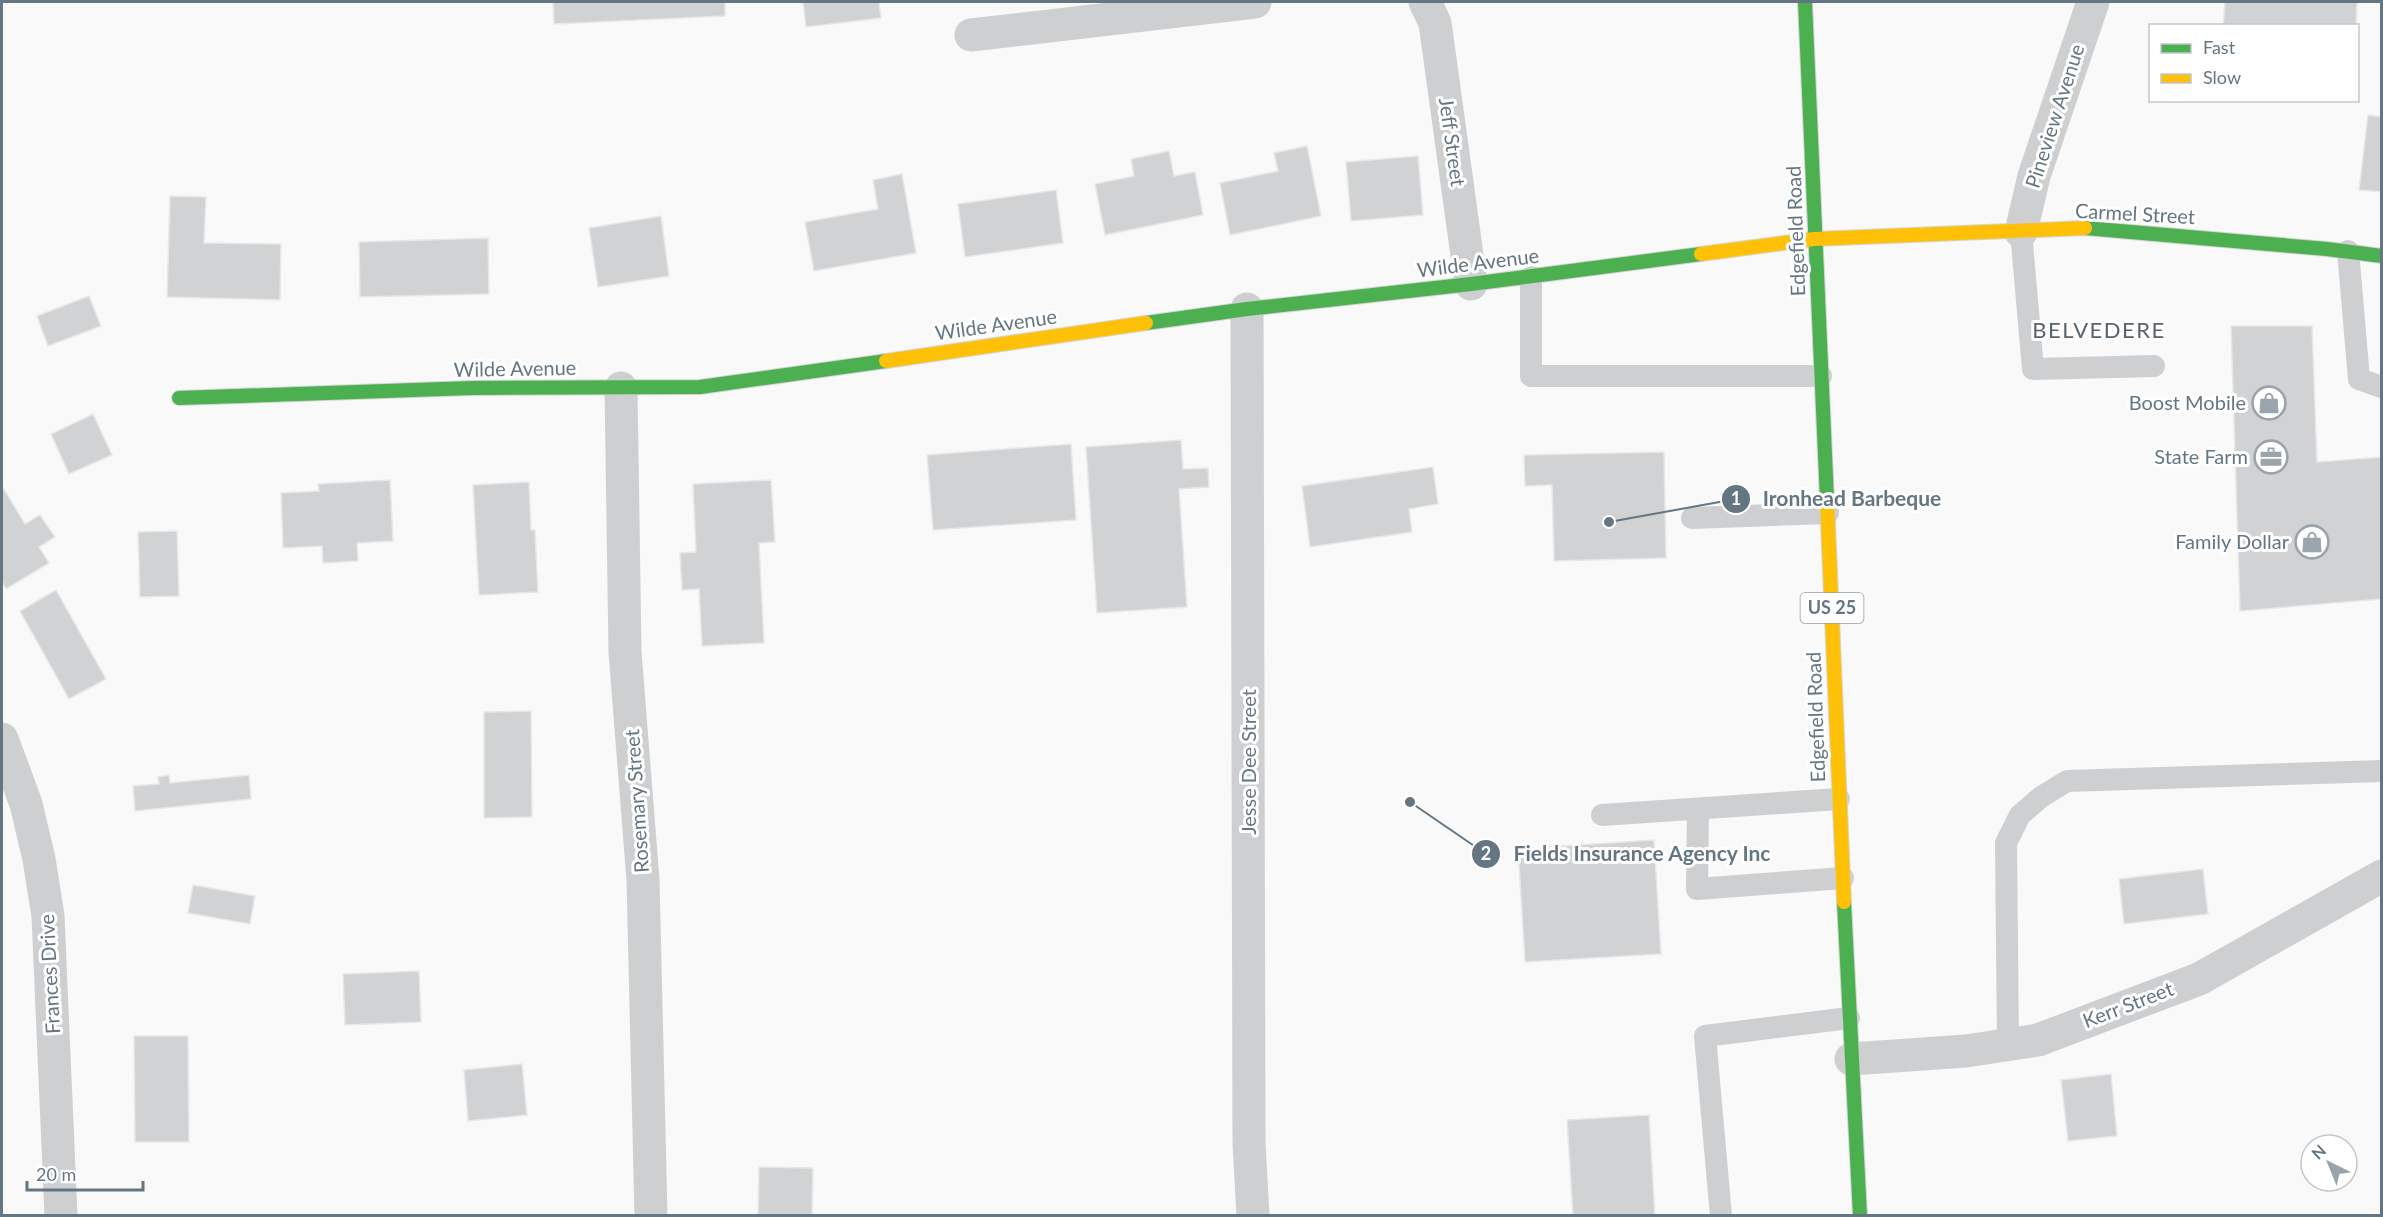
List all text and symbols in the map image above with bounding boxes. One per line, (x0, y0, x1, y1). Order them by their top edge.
legend (2149, 24, 2359, 102)
text: Fast (2203, 36, 2236, 58)
street label: Pineview Avenue (2019, 41, 2089, 191)
text: Slow (2203, 66, 2241, 88)
street label: Jeff Street (1435, 96, 1471, 188)
street label: Edgefield Road (1781, 165, 1809, 297)
street label: Carmel Street (2074, 198, 2196, 228)
street label: Wilde Avenue (1416, 243, 1540, 281)
street label: Wilde Avenue (933, 304, 1058, 344)
district label: BELVEDERE (2032, 316, 2166, 343)
street label: Wilde Avenue (453, 355, 576, 381)
shop icon: Boost Mobile (2251, 385, 2287, 421)
place label: Boost Mobile (2129, 390, 2246, 414)
office icon: State Farm (2253, 439, 2289, 475)
place label: State Farm (2154, 444, 2248, 468)
callout: Ironhead Barbeque (1721, 479, 1953, 518)
text: Ironhead Barbeque (1763, 485, 1941, 510)
text: 1 (1731, 487, 1741, 509)
shop icon: Family Dollar (2294, 524, 2330, 560)
place label: Family Dollar (2175, 529, 2290, 553)
road number: US 25 (1800, 593, 1864, 623)
street label: Edgefield Road (1801, 651, 1829, 783)
street label: Jesse Dee Street (1236, 689, 1260, 835)
street label: Rosemary Street (619, 729, 653, 874)
callout: Fields Insurance Agency Inc (1471, 834, 1783, 873)
text: Fields Insurance Agency Inc (1514, 840, 1770, 865)
text: 2 (1481, 842, 1491, 864)
street label: Frances Drive (34, 913, 64, 1035)
street label: Kerr Street (2079, 976, 2176, 1032)
north arrow (2299, 1133, 2359, 1193)
text: N (2307, 1141, 2329, 1163)
scale bar (27, 1154, 142, 1192)
text: 20 m (36, 1163, 76, 1185)

